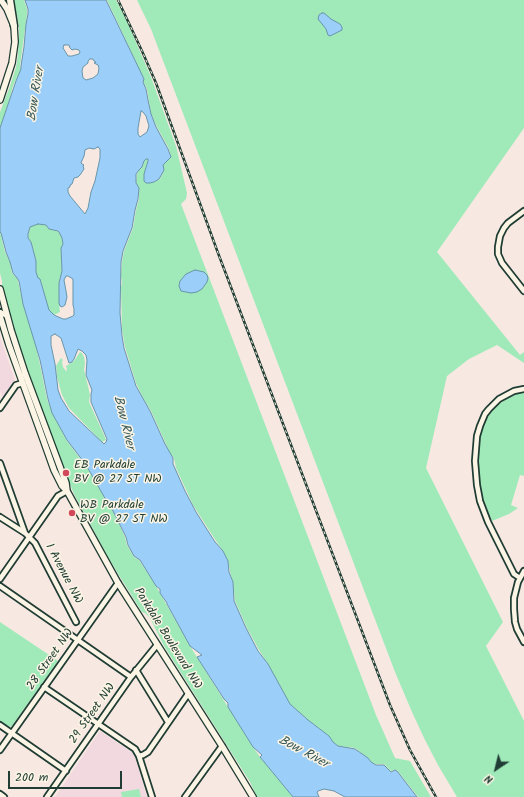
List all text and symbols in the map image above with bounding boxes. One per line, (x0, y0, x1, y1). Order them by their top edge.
water label: Bow River (25, 66, 49, 122)
water label: Bow River (109, 395, 137, 451)
place label: EB Parkdale BV @ 27 ST NW (74, 459, 162, 487)
marker: EB Parkdale BV @ 27 ST NW (61, 468, 71, 478)
place label: WB Parkdale BV @ 27 ST NW (80, 499, 168, 527)
marker: WB Parkdale BV @ 27 ST NW (67, 508, 77, 518)
street label: 1 Avenue NW (41, 541, 85, 607)
street label: Parkdale Boulevard NW (130, 586, 204, 692)
street label: 28 Street NW (25, 626, 77, 694)
street label: 29 Street NW (67, 681, 119, 747)
water label: Bow River (275, 733, 331, 773)
north arrow (476, 749, 516, 789)
scale bar (10, 763, 124, 789)
text: 200 m (15, 768, 48, 787)
text: N (481, 769, 497, 788)

